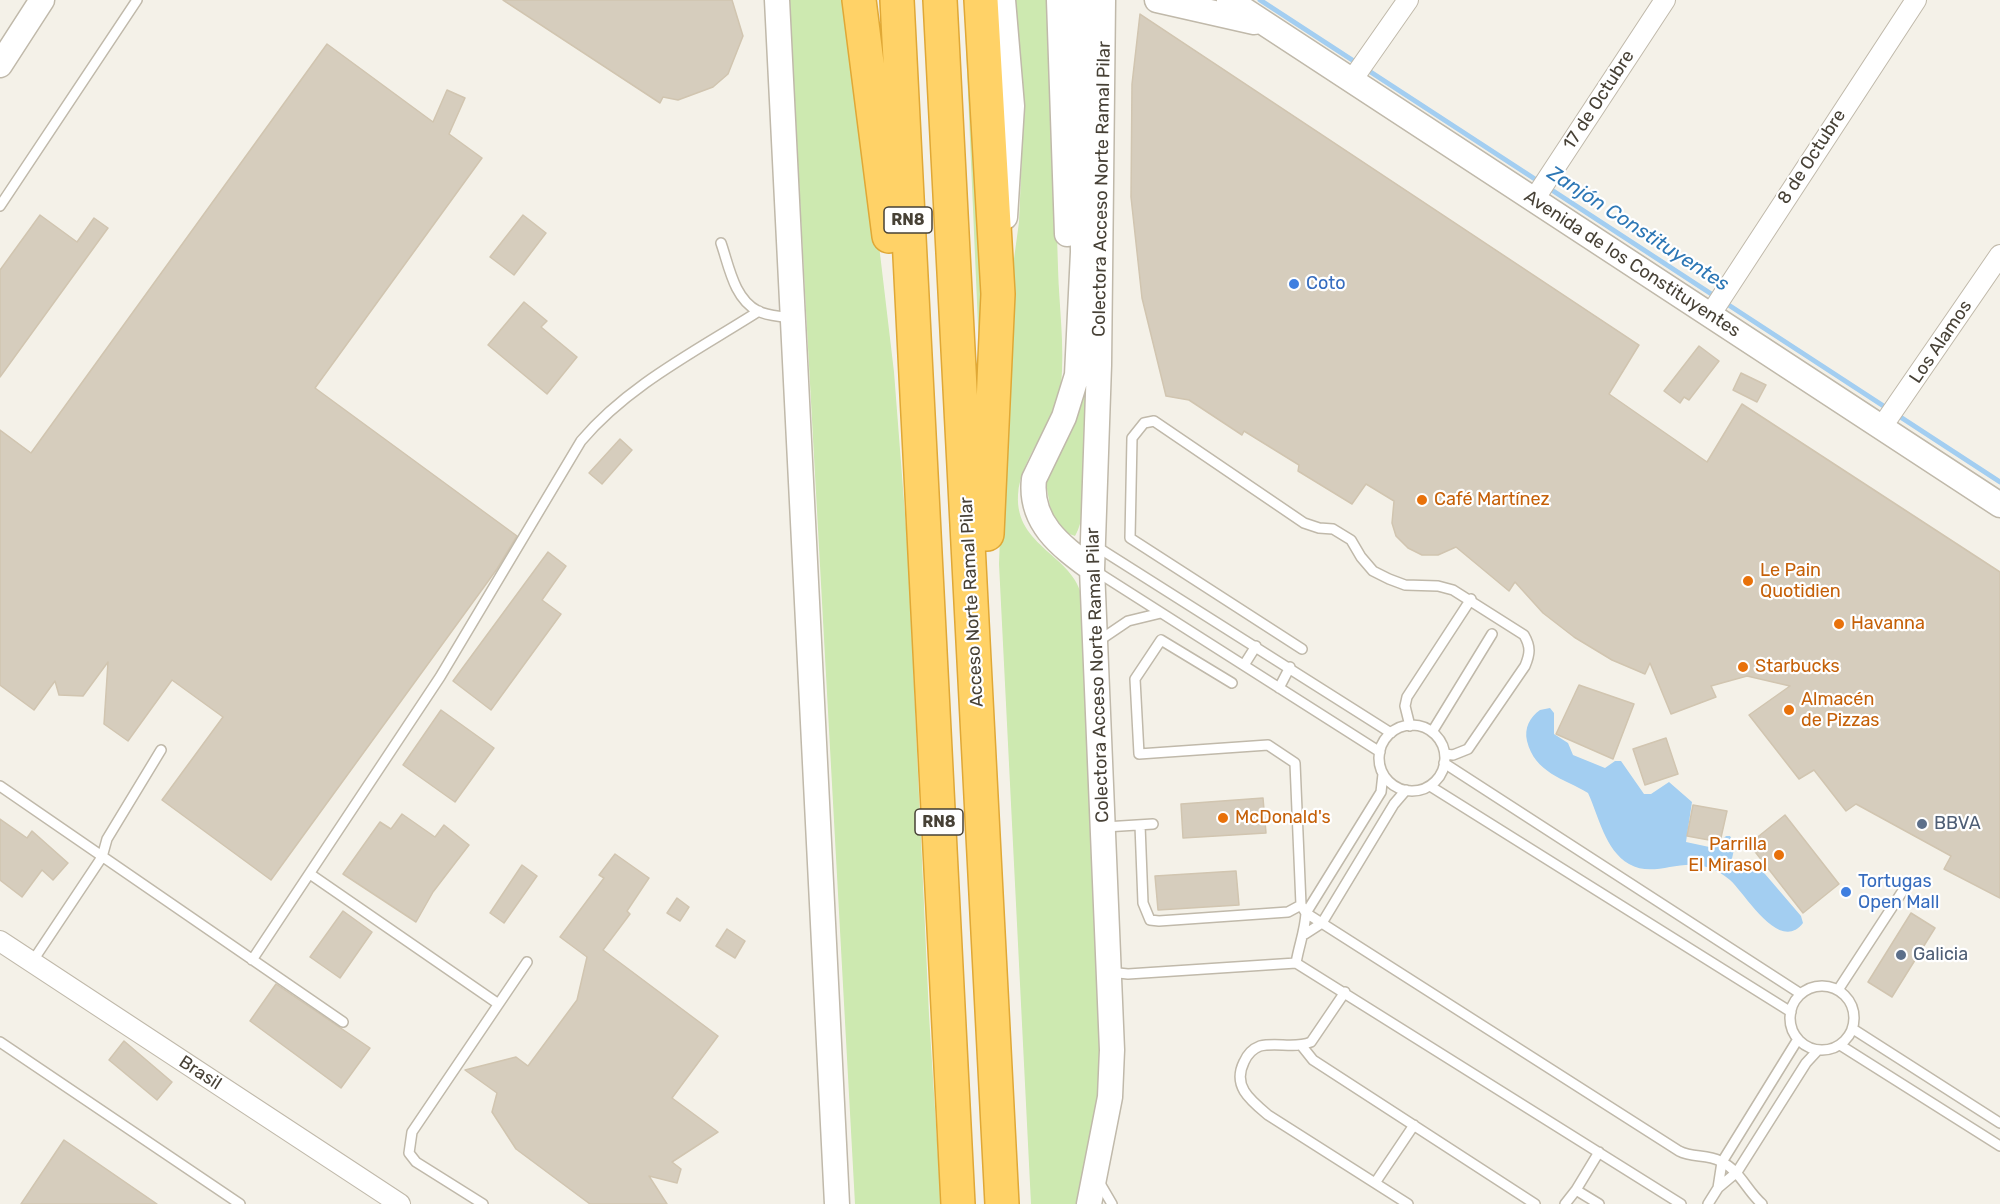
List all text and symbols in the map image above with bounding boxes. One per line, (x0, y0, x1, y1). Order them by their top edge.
street label: Colectora Acceso Norte Ramal Pilar (1089, 41, 1115, 337)
street label: 17 de Octubre (1559, 46, 1639, 154)
street label: 8 de Octubre (1773, 106, 1851, 208)
water label: Zanjón Constituyentes (1543, 161, 1733, 297)
street label: Avenida de los Constituyentes (1520, 186, 1744, 342)
road number: RN8 (884, 207, 932, 233)
place label: Coto (1306, 273, 1346, 295)
marker: Coto (1287, 277, 1301, 291)
street label: Los Alamos (1905, 296, 1977, 388)
place label: Café Martínez (1434, 489, 1550, 511)
marker: Café Martínez (1415, 493, 1429, 507)
street label: Acceso Norte Ramal Pilar (956, 496, 988, 708)
street label: Colectora Acceso Norte Ramal Pilar (1082, 527, 1114, 823)
place label: Le Pain Quotidien (1760, 560, 1841, 602)
marker: Le Pain Quotidien (1741, 574, 1755, 588)
place label: Havanna (1851, 613, 1925, 635)
marker: Havanna (1832, 617, 1846, 631)
place label: Starbucks (1755, 656, 1840, 678)
marker: Starbucks (1736, 660, 1750, 674)
place label: Almacén de Pizzas (1801, 689, 1880, 732)
marker: Almacén de Pizzas (1782, 703, 1796, 717)
place label: McDonald's (1235, 807, 1331, 829)
road number: RN8 (915, 809, 963, 835)
marker: McDonald's (1216, 811, 1230, 825)
place label: BBVA (1934, 813, 1981, 835)
marker: BBVA (1915, 817, 1929, 831)
place label: Parrilla El Mirasol (1688, 834, 1767, 876)
marker: Parrilla El Mirasol (1772, 848, 1786, 862)
place label: Tortugas Open Mall (1858, 871, 1939, 914)
marker: Tortugas Open Mall (1839, 885, 1853, 899)
place label: Galicia (1913, 944, 1968, 966)
marker: Galicia (1894, 948, 1908, 962)
street label: Brasil (175, 1051, 225, 1095)

